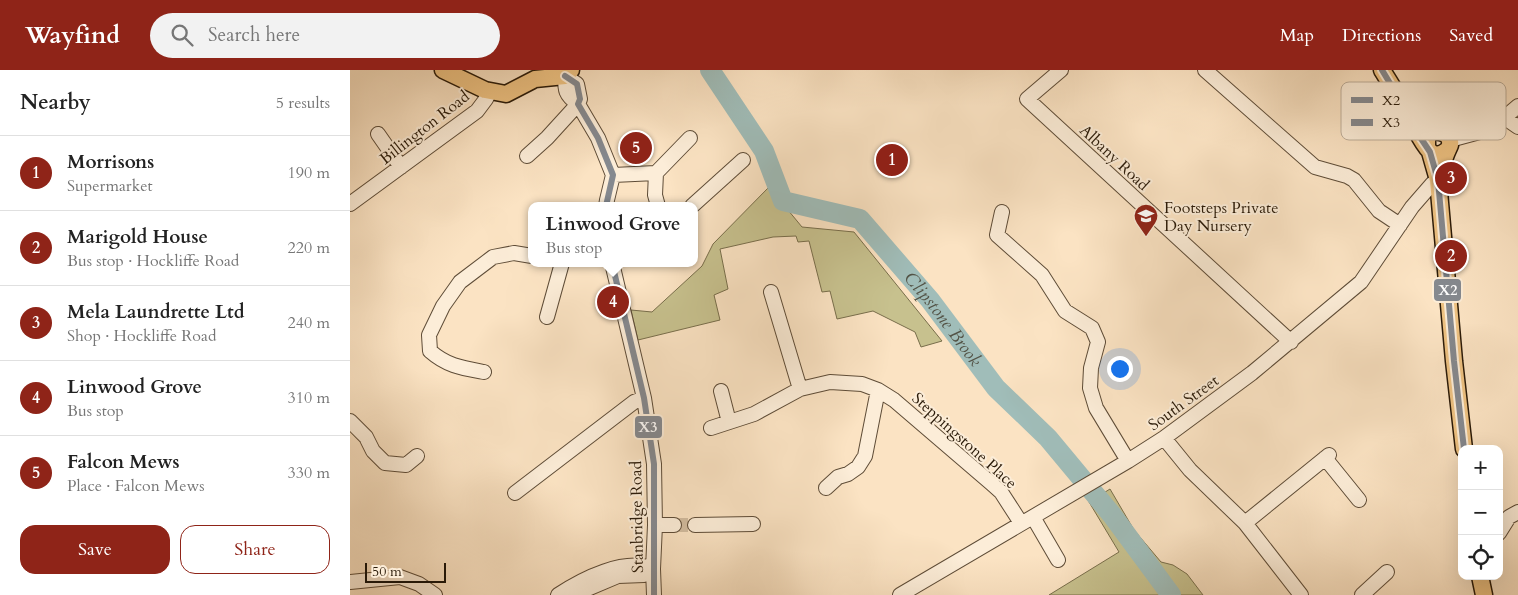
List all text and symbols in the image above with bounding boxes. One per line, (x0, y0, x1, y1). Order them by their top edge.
search box (150, 13, 500, 58)
text: Wayfind (25, 19, 120, 52)
icon: search (168, 21, 196, 49)
text: Search here (208, 22, 300, 48)
text: Map (1280, 23, 1314, 48)
text: Directions (1342, 23, 1421, 48)
text: Saved (1449, 23, 1493, 48)
legend (1341, 82, 1506, 140)
street label: Billington Road (375, 85, 474, 170)
text: Nearby (20, 88, 91, 117)
text: X2 (1382, 91, 1400, 110)
text: 5 results (276, 92, 330, 114)
text: X3 (1382, 113, 1400, 132)
street label: Albany Road (1075, 120, 1154, 196)
pin: 5 (620, 129, 652, 167)
pin: 1 (876, 141, 908, 179)
text: Morrisons (67, 149, 154, 175)
pin: 3 (1435, 159, 1467, 197)
text: 1 (32, 162, 40, 184)
text: 190 m (288, 162, 330, 184)
text: Supermarket (67, 175, 153, 197)
place label: Footsteps Private Day Nursery (1164, 197, 1278, 237)
popup (528, 202, 698, 267)
school or university icon: Footsteps Private Day Nursery (1133, 203, 1159, 237)
text: Linwood Grove (546, 211, 680, 237)
text: Marigold House (67, 224, 208, 250)
text: 2 (32, 237, 40, 259)
text: 220 m (288, 237, 330, 259)
text: Bus stop (546, 237, 602, 259)
pin: 2 (1435, 237, 1467, 275)
text: Bus stop · Hockliffe Road (67, 250, 239, 272)
water label: Clipstone Brook (898, 267, 988, 372)
line badge: X2 (1433, 278, 1462, 302)
text: X2 (1439, 281, 1457, 300)
pin: 4 (597, 283, 629, 321)
text: Mela Laundrette Ltd (67, 299, 245, 325)
text: 3 (32, 312, 40, 334)
text: 240 m (288, 312, 330, 334)
text: Shop · Hockliffe Road (67, 325, 216, 347)
your location (1107, 356, 1133, 382)
street label: South Street (1144, 370, 1223, 436)
text: Linwood Grove (67, 374, 202, 400)
text: 4 (32, 387, 40, 409)
text: 310 m (288, 387, 330, 409)
street label: Steppingstone Place (907, 388, 1022, 494)
text: Bus stop (67, 400, 124, 422)
line badge: X3 (634, 415, 663, 439)
text: X3 (639, 418, 657, 437)
map controls (1458, 445, 1503, 580)
button: + (1458, 445, 1503, 490)
text: Falcon Mews (67, 449, 180, 475)
street label: Stanbridge Road (625, 460, 649, 573)
text: 5 (32, 462, 40, 484)
text: 330 m (288, 462, 330, 484)
text: Place · Falcon Mews (67, 475, 205, 497)
button: − (1458, 490, 1503, 535)
button: Save (20, 525, 170, 574)
button: Share (180, 525, 330, 574)
button: locate (1458, 535, 1503, 580)
scale bar (365, 560, 446, 583)
text: 50 m (372, 562, 402, 581)

